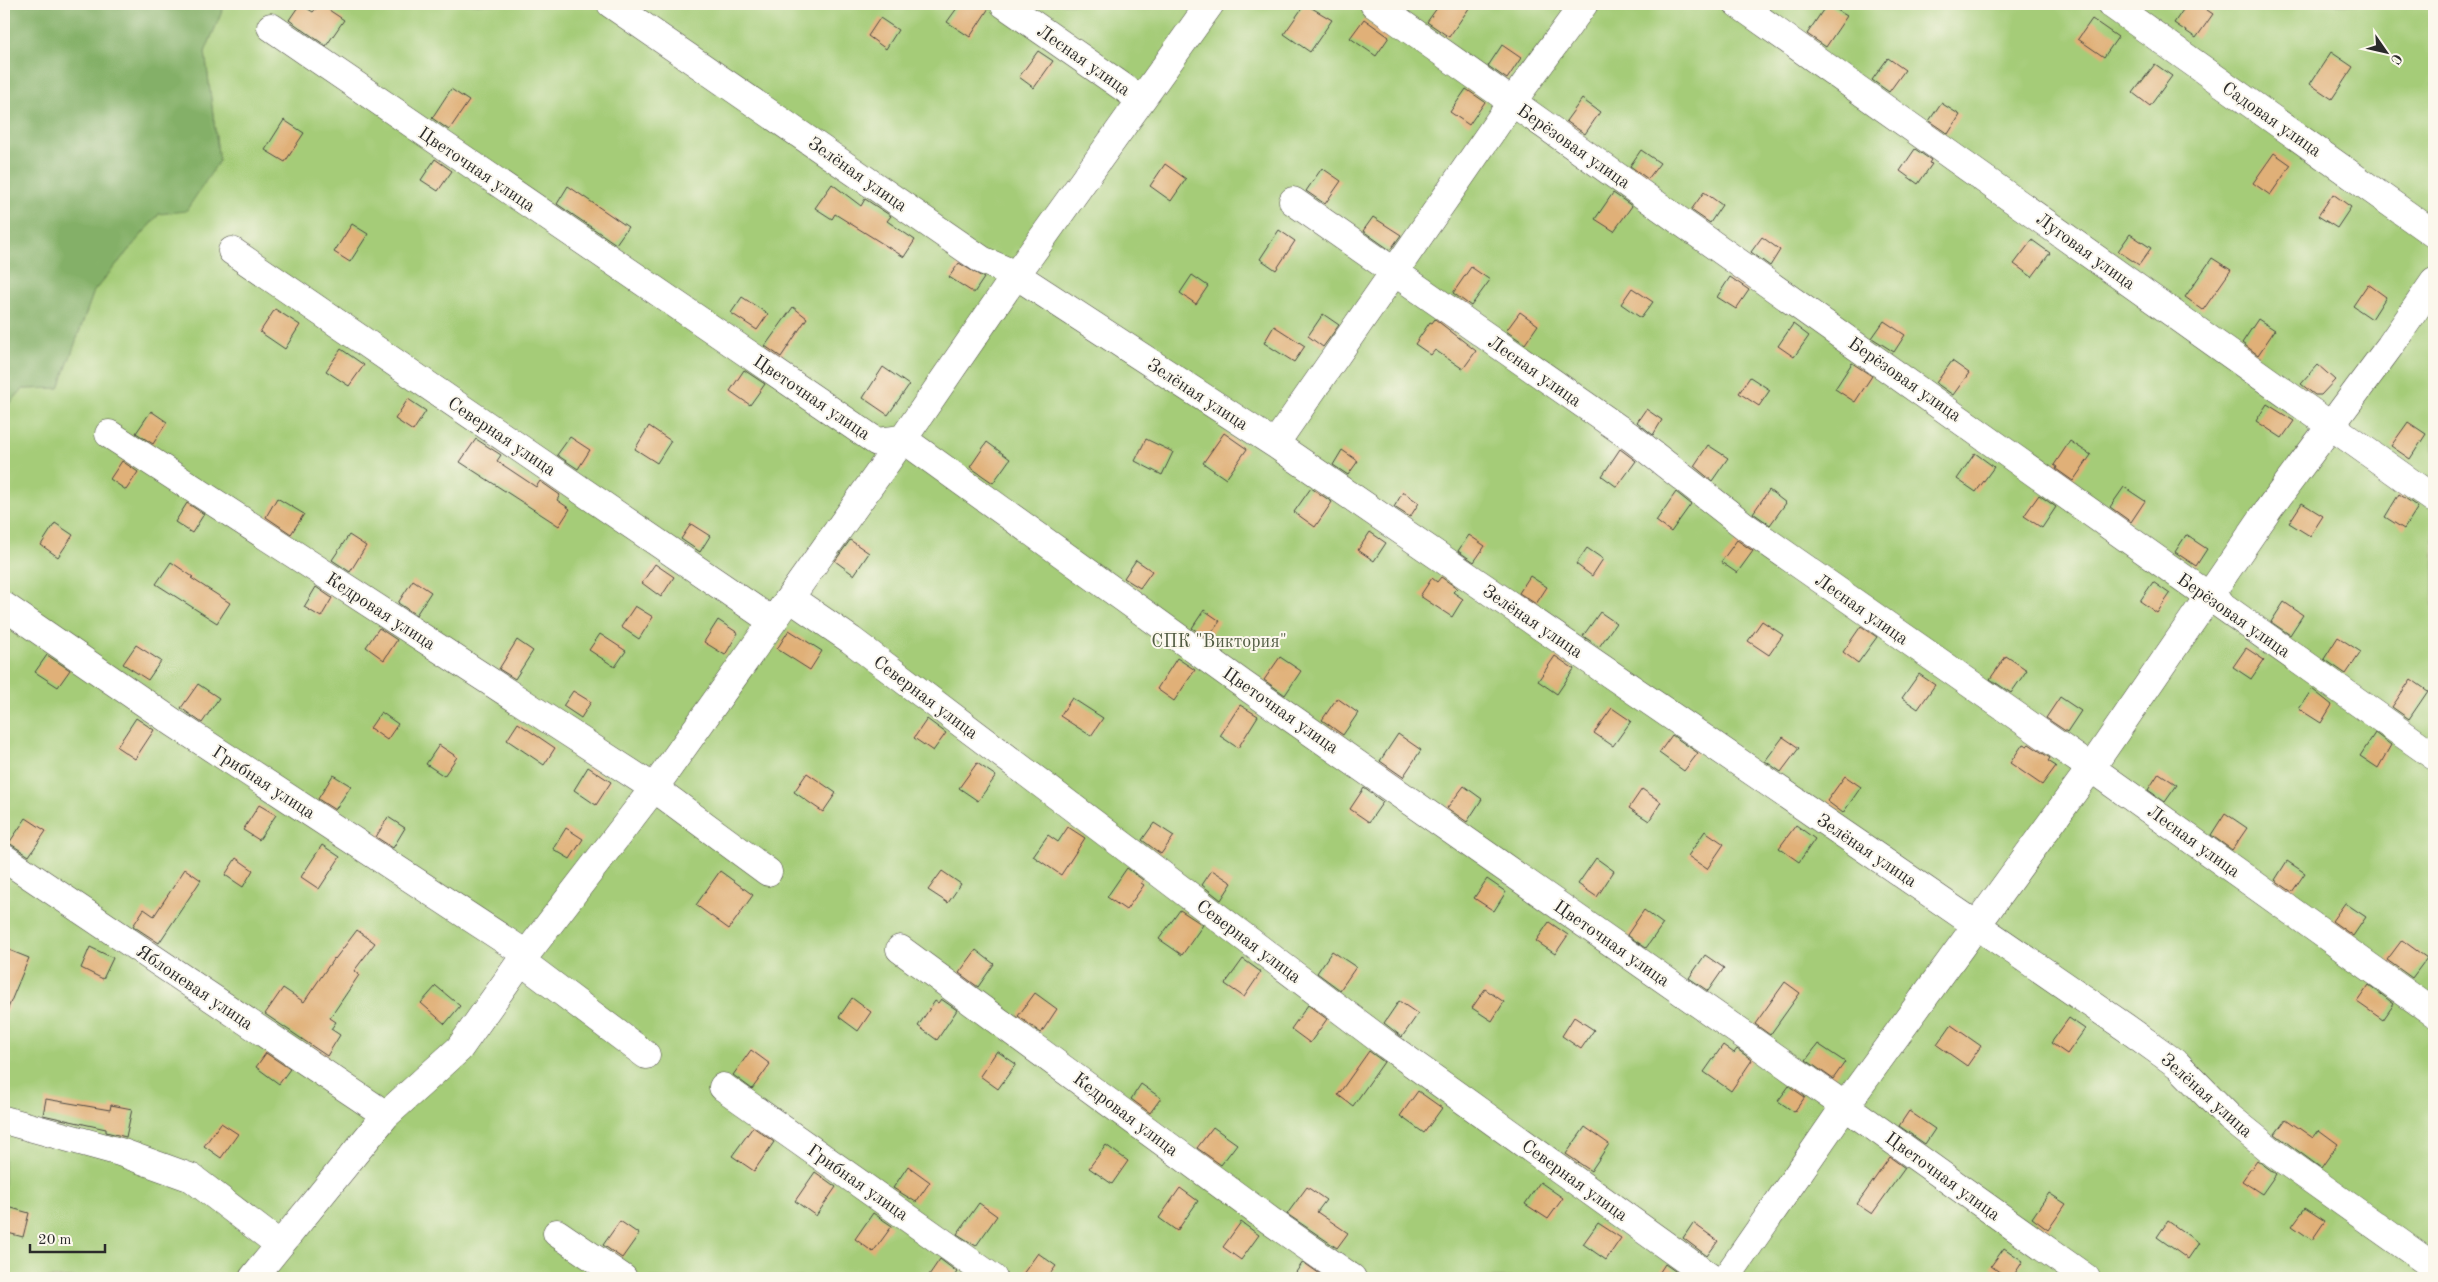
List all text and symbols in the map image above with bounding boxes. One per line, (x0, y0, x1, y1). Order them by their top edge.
street label: Лесная улица (1033, 22, 1133, 100)
north arrow (2360, 28, 2410, 78)
text: С (2388, 51, 2404, 66)
street label: Садовая улица (2218, 79, 2324, 161)
street label: Берёзовая улица (1514, 101, 1633, 192)
street label: Цветочная улица (415, 124, 538, 216)
street label: Зелёная улица (805, 134, 910, 216)
street label: Луговая улица (2033, 210, 2138, 294)
street label: Лесная улица (1484, 333, 1584, 411)
street label: Берёзовая улица (1845, 334, 1964, 425)
street label: Цветочная улица (750, 352, 873, 444)
street label: Зелёная улица (1144, 356, 1251, 434)
street label: Северная улица (444, 394, 559, 480)
street label: Кедровая улица (323, 570, 438, 654)
street label: Берёзовая улица (2174, 570, 2293, 661)
street label: Лесная улица (1811, 571, 1911, 649)
street label: Зелёная улица (1479, 582, 1586, 662)
park label: СПК "Виктория" (1151, 633, 1287, 651)
street label: Северная улица (870, 653, 981, 743)
street label: Цветочная улица (1219, 664, 1342, 758)
street label: Грибная улица (209, 743, 318, 823)
street label: Лесная улица (2144, 802, 2243, 881)
street label: Зелёная улица (1813, 811, 1920, 891)
street label: Северная улица (1193, 897, 1304, 987)
street label: Цветочная улица (1550, 897, 1673, 991)
street label: Яблоневая улица (133, 942, 256, 1034)
street label: Зелёная улица (2157, 1050, 2256, 1141)
street label: Кедровая улица (1069, 1070, 1181, 1160)
street label: Цветочная улица (1882, 1129, 2003, 1224)
street label: Северная улица (1518, 1137, 1631, 1225)
street label: Грибная улица (804, 1141, 911, 1224)
scale bar (30, 1222, 105, 1254)
text: 20 m (38, 1233, 72, 1248)

